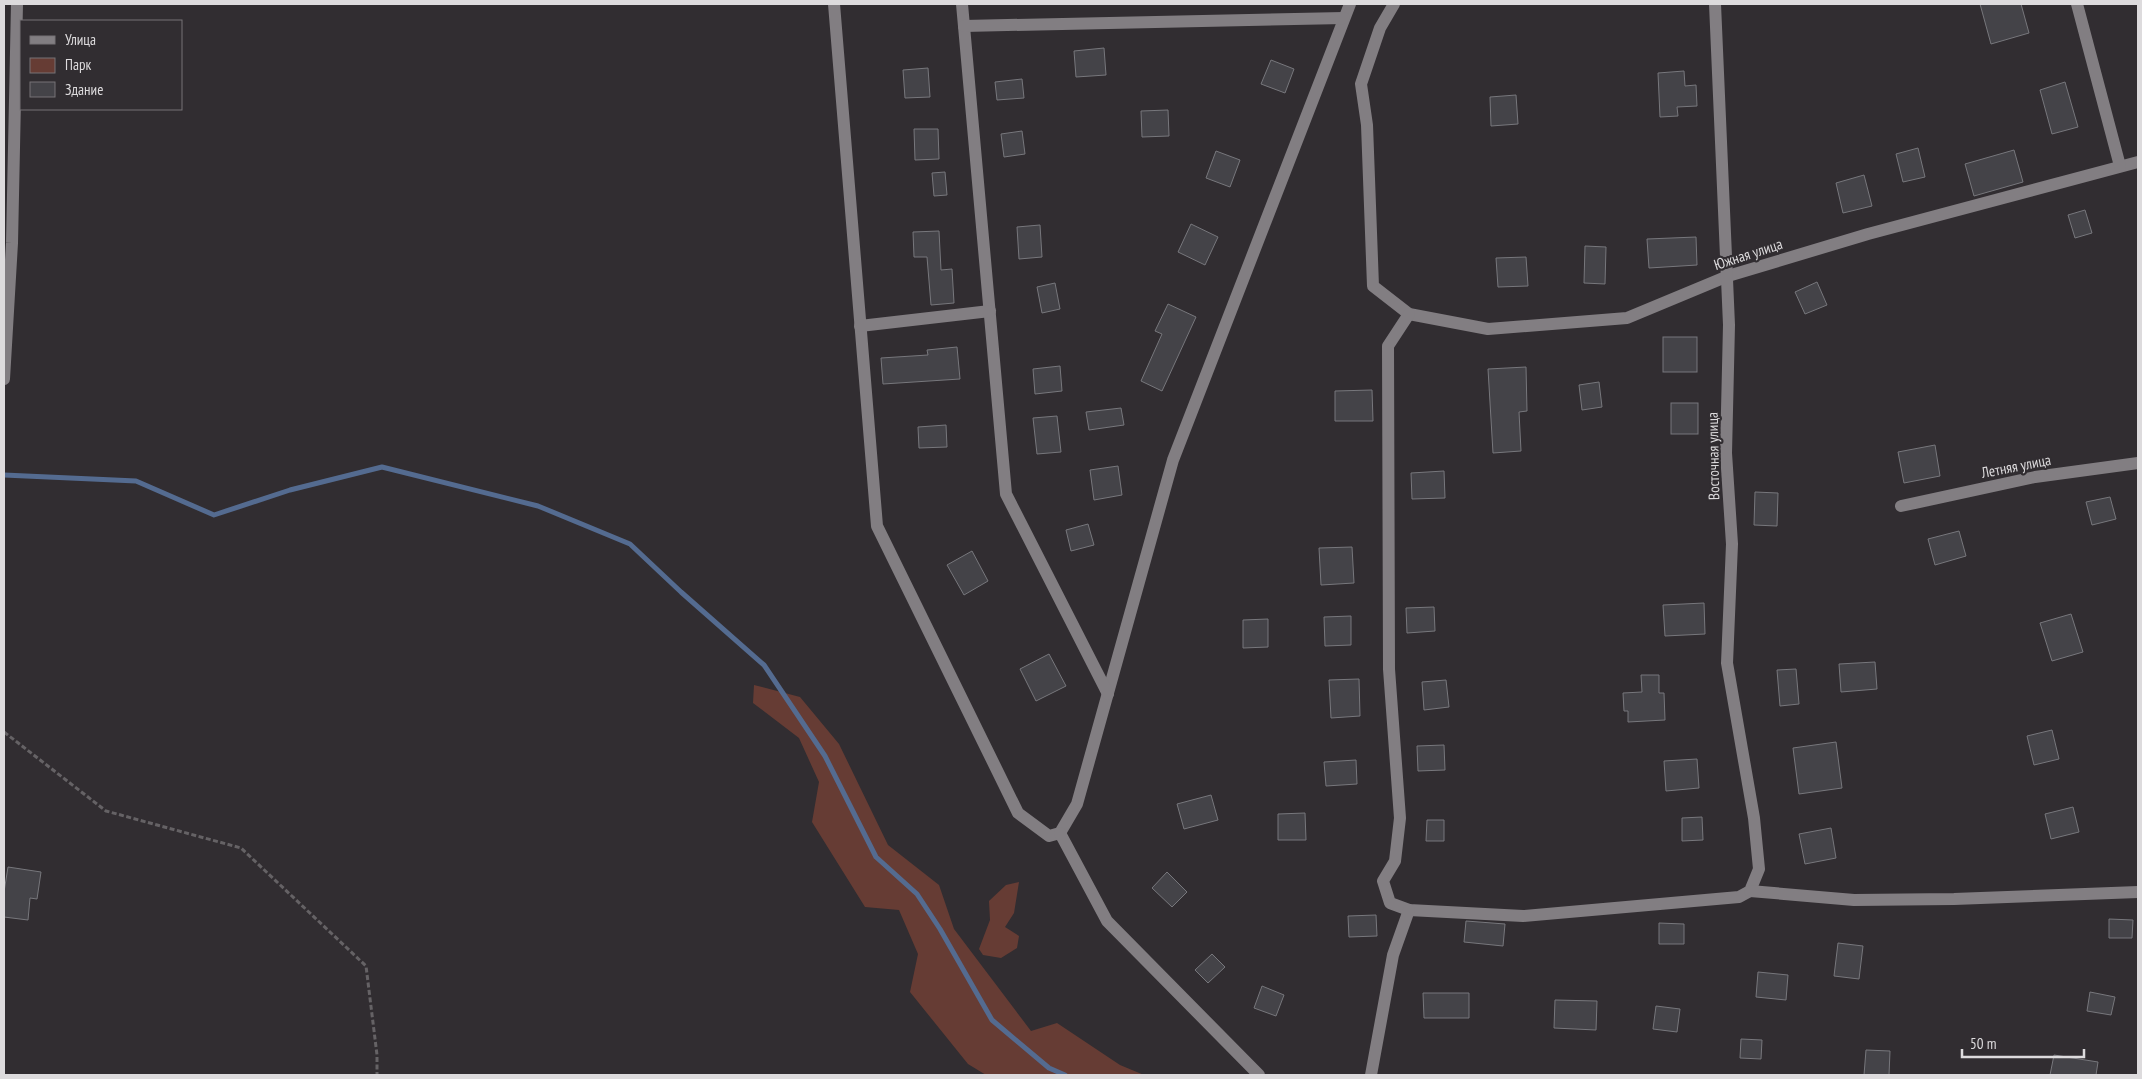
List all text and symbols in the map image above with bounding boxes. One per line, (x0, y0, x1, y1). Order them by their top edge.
legend (20, 20, 182, 110)
text: Улица (65, 30, 96, 49)
text: Парк (65, 55, 91, 74)
text: Здание (65, 80, 103, 99)
street label: Южная улица (1711, 234, 1785, 274)
street label: Восточная улица (1703, 412, 1723, 500)
street label: Летняя улица (1979, 450, 2052, 482)
scale bar (1962, 1026, 2084, 1058)
text: 50 m (1970, 1034, 1996, 1053)

